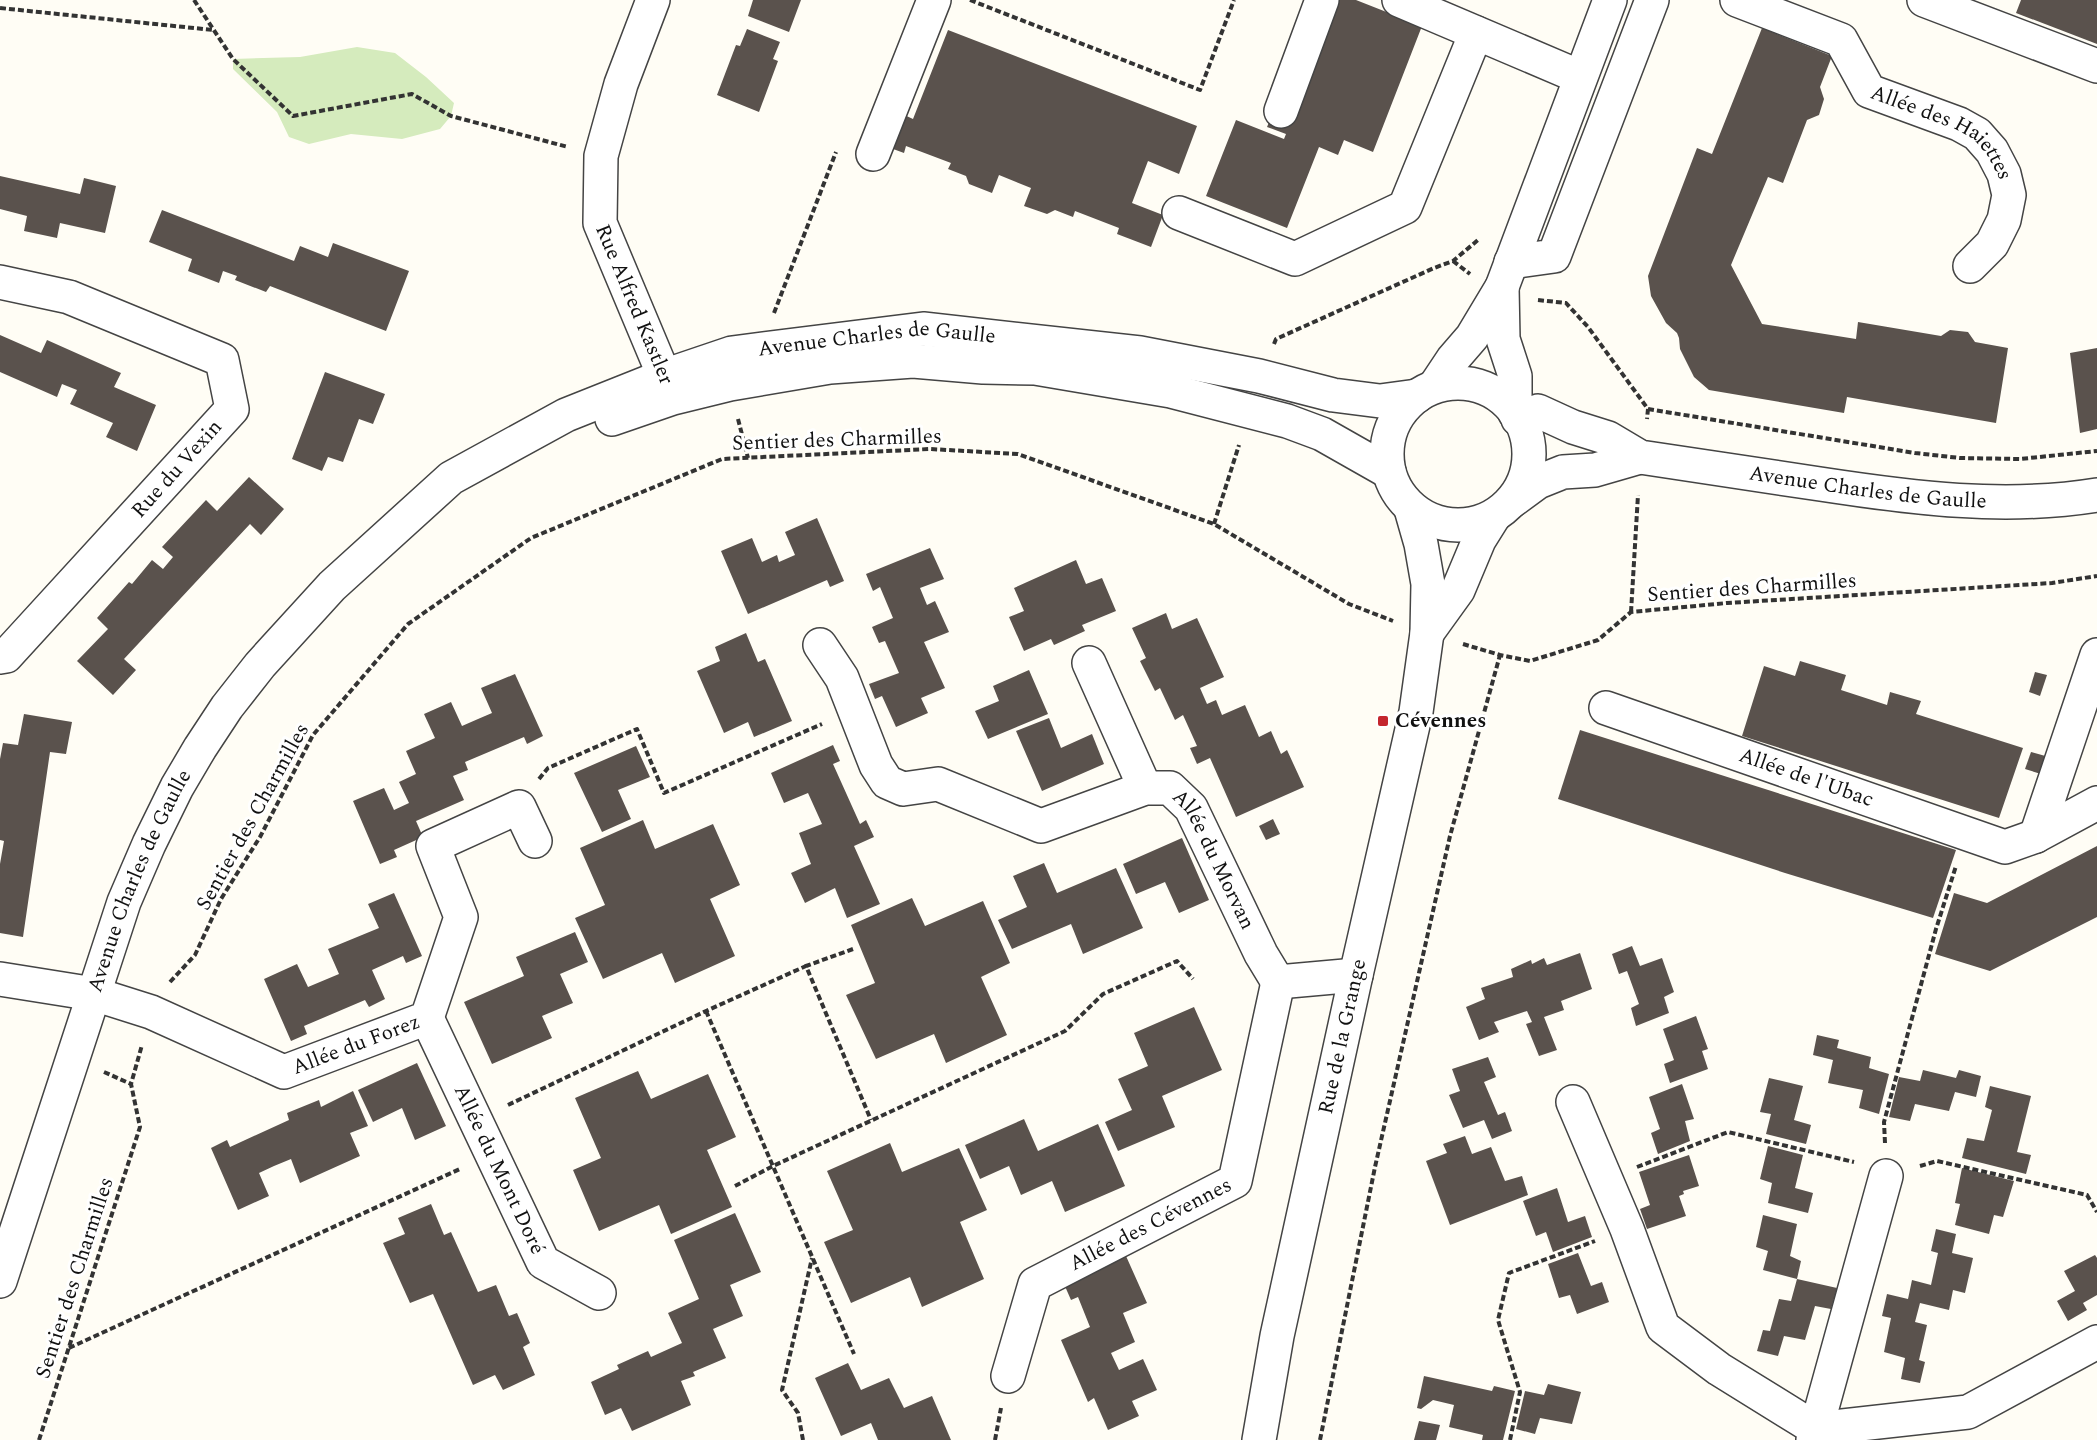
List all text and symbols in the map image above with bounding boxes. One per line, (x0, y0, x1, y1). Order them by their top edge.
street label: Allée des Haiettes (1866, 77, 2021, 183)
street label: Rue Alfred Kastler (586, 219, 682, 390)
street label: Avenue Charles de Gaulle (756, 313, 997, 366)
street label: Rue du Vexin (124, 412, 230, 526)
street label: Sentier des Charmilles (731, 420, 943, 460)
street label: Avenue Charles de Gaulle (1747, 458, 1987, 518)
street label: Sentier des Charmilles (1646, 565, 1858, 611)
place label: Cévennes (1395, 705, 1486, 737)
marker: Cévennes (1376, 714, 1390, 728)
street label: Sentier des Charmilles (188, 717, 318, 917)
street label: Allée de l'Ubac (1734, 739, 1878, 816)
street label: Avenue Charles de Gaulle (79, 763, 200, 997)
street label: Allée du Morvan (1164, 782, 1263, 935)
street label: Rue de la Grange (1310, 956, 1375, 1117)
street label: Allée du Forez (288, 1006, 425, 1083)
street label: Allée du Mont Doré (445, 1079, 553, 1260)
street label: Allée des Cévennes (1064, 1169, 1238, 1280)
street label: Sentier des Charmilles (27, 1173, 123, 1383)

